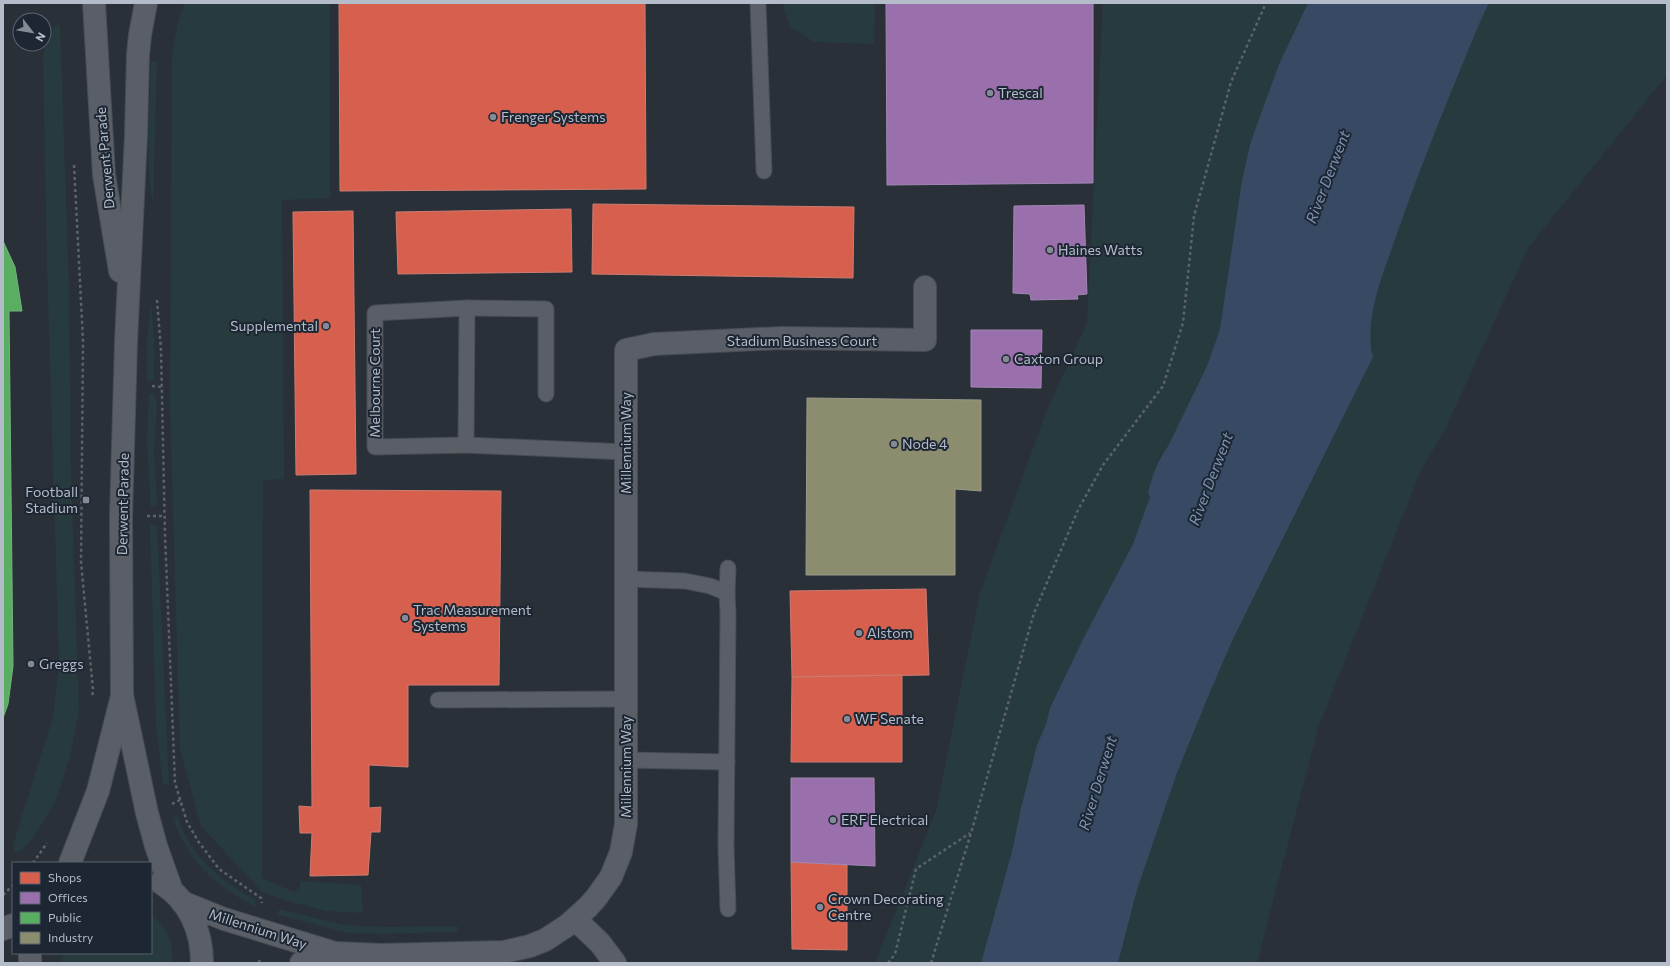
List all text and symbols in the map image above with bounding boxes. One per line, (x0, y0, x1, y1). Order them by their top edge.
north arrow (12, 12, 52, 52)
text: N (33, 31, 49, 44)
place label: Trescal (998, 84, 1043, 101)
marker: Trescal (985, 88, 995, 98)
street label: Derwent Parade (92, 106, 117, 210)
place label: Frenger Systems (501, 108, 606, 125)
marker: Frenger Systems (488, 112, 498, 122)
water label: River Derwent (1301, 127, 1353, 225)
place label: Haines Watts (1058, 241, 1143, 258)
marker: Haines Watts (1045, 245, 1055, 255)
place label: Supplemental (230, 317, 318, 334)
marker: Supplemental (321, 321, 331, 331)
street label: Melbourne Court (366, 328, 383, 438)
street label: Stadium Business Court (727, 332, 877, 349)
place label: Caxton Group (1014, 350, 1103, 367)
marker: Caxton Group (1001, 354, 1011, 364)
street label: Millennium Way (617, 392, 634, 494)
water label: River Derwent (1184, 429, 1236, 527)
place label: Node 4 (902, 435, 948, 452)
marker: Node 4 (889, 439, 899, 449)
street label: Derwent Parade (113, 453, 132, 555)
place label: Football Stadium (25, 483, 78, 516)
marker: Football Stadium (81, 495, 91, 505)
place label: Trac Measurement Systems (413, 601, 532, 634)
marker: Trac Measurement Systems (400, 613, 410, 623)
place label: Alstom (867, 624, 913, 641)
marker: Alstom (854, 628, 864, 638)
place label: Greggs (39, 655, 84, 672)
marker: Greggs (26, 659, 36, 669)
place label: WF Senate (855, 710, 924, 727)
marker: WF Senate (842, 714, 852, 724)
street label: Millennium Way (617, 716, 634, 818)
water label: River Derwent (1074, 733, 1120, 832)
place label: ERF Electrical (841, 811, 928, 828)
marker: ERF Electrical (828, 815, 838, 825)
legend (12, 862, 152, 954)
text: Shops (48, 870, 82, 884)
text: Offices (48, 890, 88, 904)
place label: Crown Decorating Centre (828, 890, 944, 923)
marker: Crown Decorating Centre (815, 902, 825, 912)
street label: Millennium Way (207, 905, 309, 952)
text: Public (48, 910, 81, 924)
text: Industry (48, 930, 93, 944)

